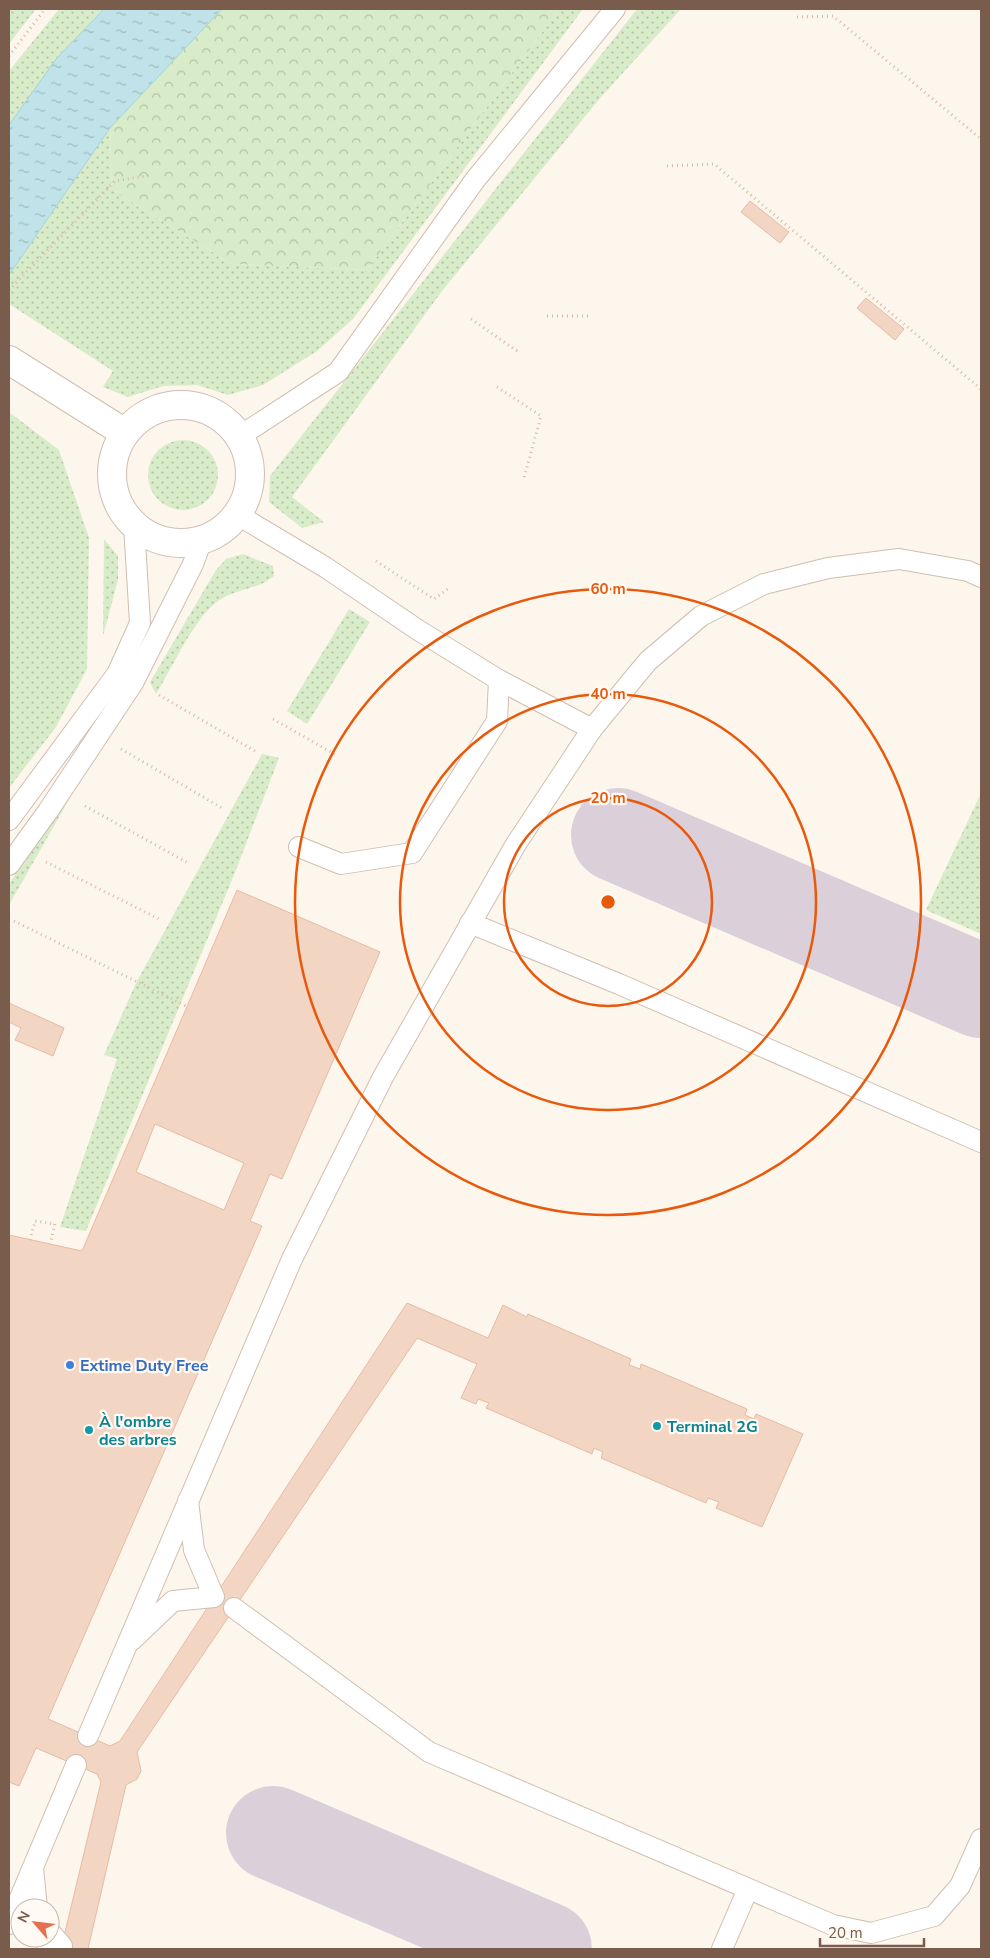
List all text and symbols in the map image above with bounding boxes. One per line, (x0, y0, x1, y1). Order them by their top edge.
text: 60 m (590, 579, 626, 599)
text: 40 m (590, 684, 626, 704)
text: 20 m (590, 788, 626, 808)
centre of rings (599, 893, 617, 911)
place label: Extime Duty Free (80, 1355, 209, 1377)
marker: Extime Duty Free (64, 1359, 76, 1371)
place label: À l'ombre des arbres (99, 1411, 177, 1451)
place label: Terminal 2G (667, 1416, 758, 1438)
marker: Terminal 2G (651, 1420, 663, 1432)
marker: À l'ombre des arbres (83, 1424, 95, 1436)
north arrow (10, 1898, 60, 1948)
text: N (13, 1908, 35, 1926)
scale bar (820, 1916, 924, 1948)
text: 20 m (828, 1923, 863, 1943)

